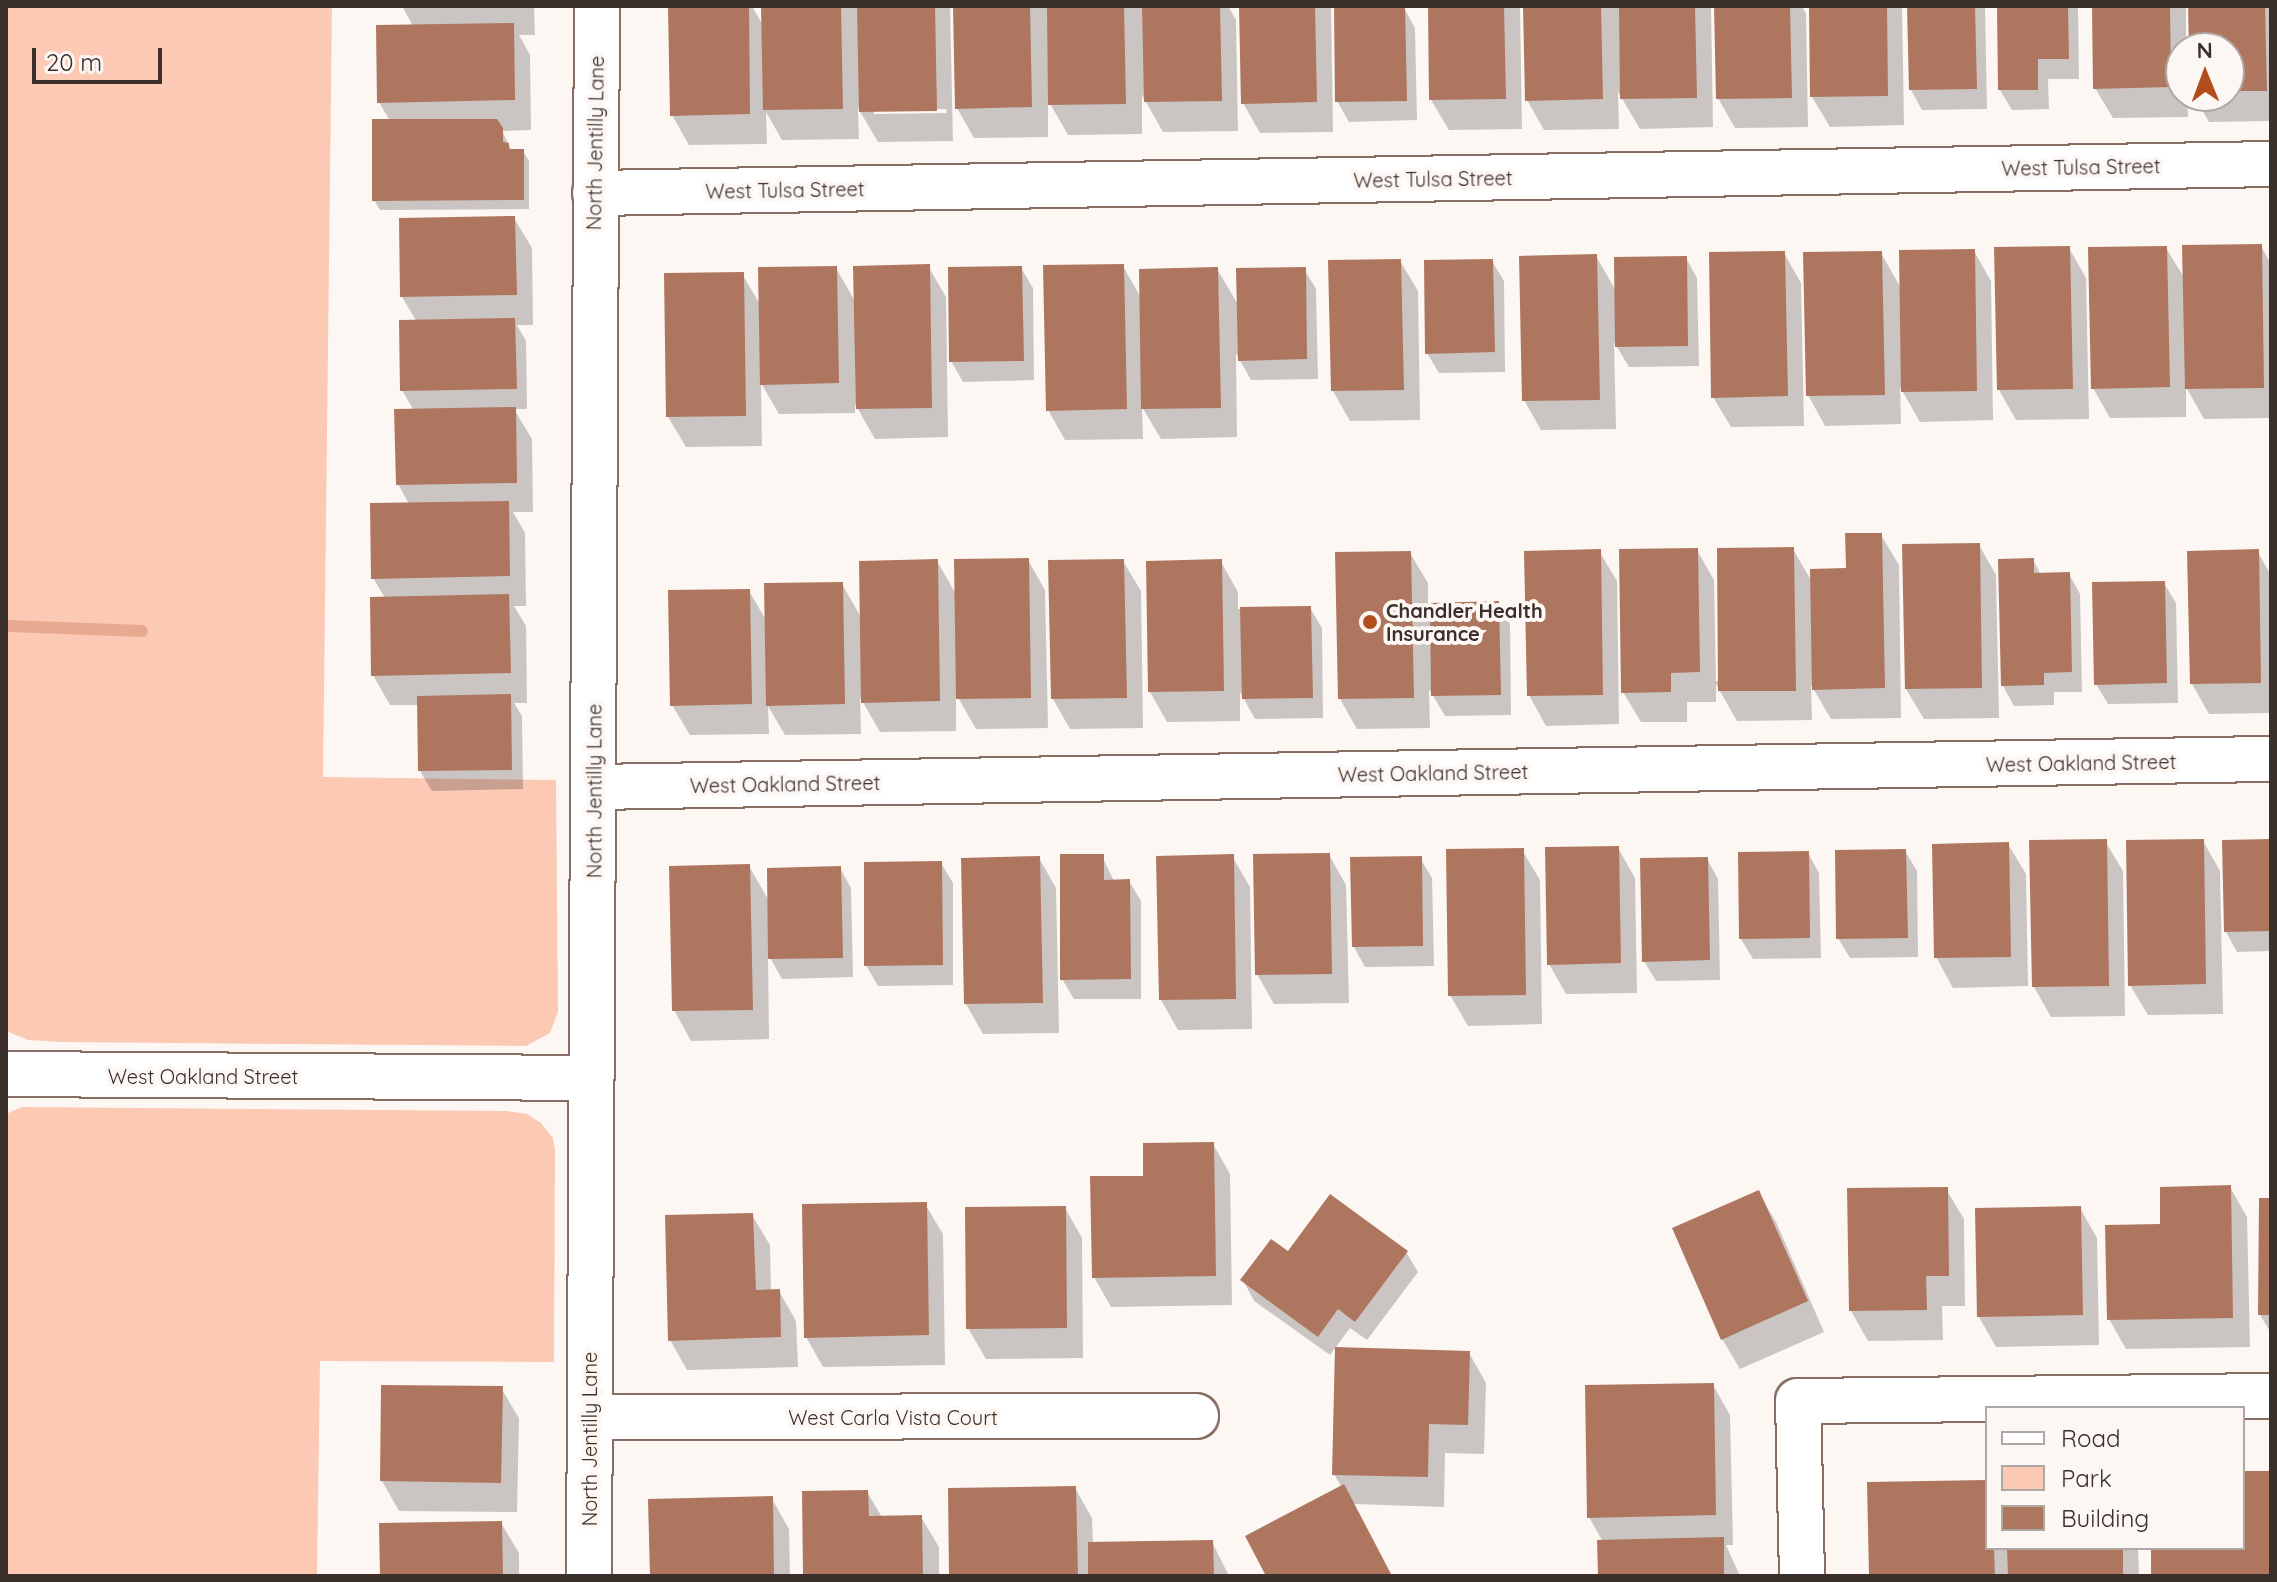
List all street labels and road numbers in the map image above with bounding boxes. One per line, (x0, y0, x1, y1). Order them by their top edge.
street label: North Jentilly Lane (581, 55, 609, 231)
street label: West Tulsa Street (2001, 154, 2161, 180)
street label: West Tulsa Street (1353, 166, 1513, 192)
street label: West Tulsa Street (705, 177, 865, 203)
street label: North Jentilly Lane (582, 704, 606, 878)
street label: West Oakland Street (1986, 749, 2176, 777)
street label: West Oakland Street (1338, 759, 1528, 787)
street label: West Oakland Street (690, 770, 880, 798)
street label: West Oakland Street (108, 1064, 298, 1088)
street label: North Jentilly Lane (577, 1352, 601, 1526)
street label: West Carla Vista Court (788, 1405, 998, 1429)

